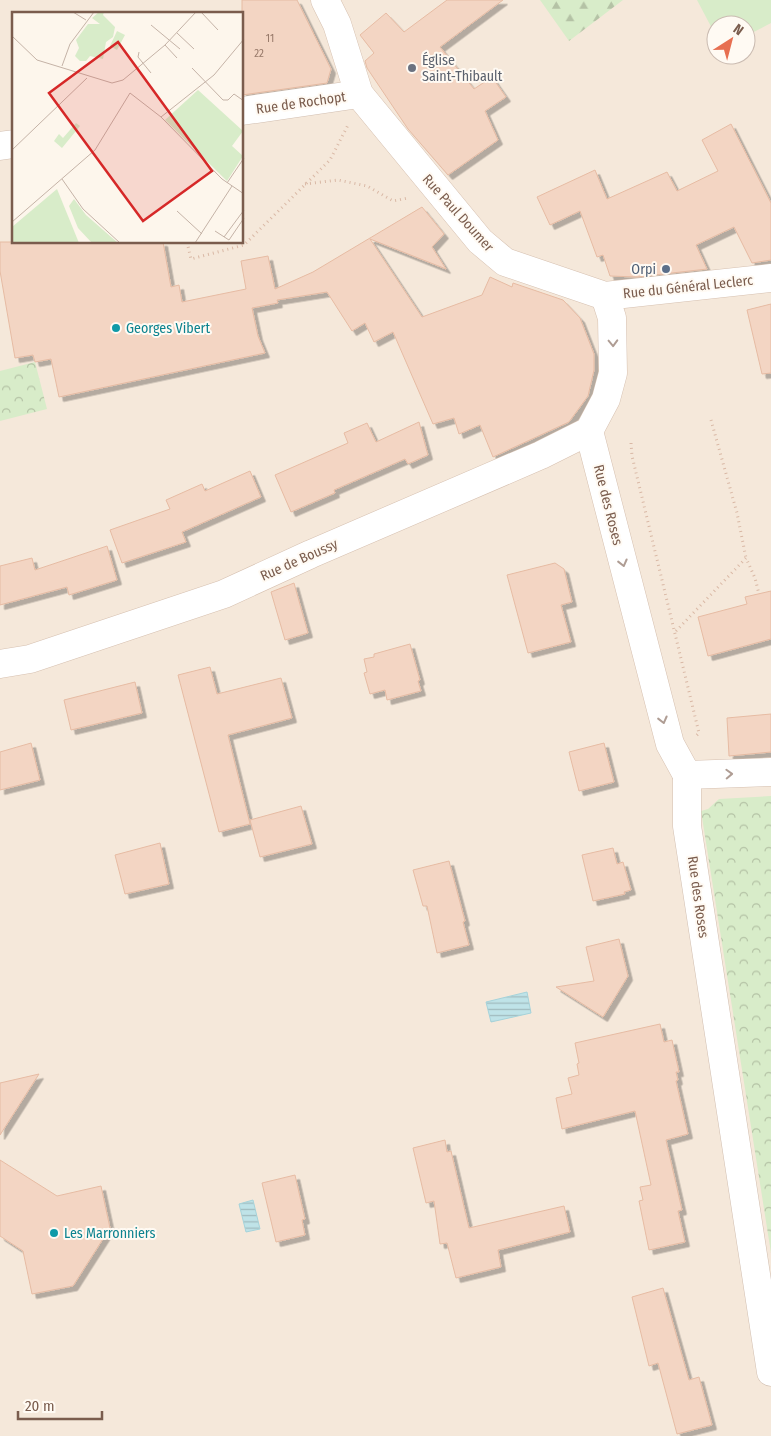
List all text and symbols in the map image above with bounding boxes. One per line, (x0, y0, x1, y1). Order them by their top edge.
inset map (12, 12, 244, 244)
north arrow (706, 15, 756, 65)
text: N (730, 21, 747, 39)
house number: 11 (266, 32, 274, 45)
house number: 22 (254, 47, 264, 60)
place label: Église Saint-Thibault (422, 51, 503, 85)
marker: Église Saint-Thibault (406, 62, 418, 74)
street label: Rue de Rochopt (255, 88, 347, 118)
street label: Rue Paul Doumer (419, 171, 497, 255)
place label: Orpi (631, 261, 656, 278)
marker: Orpi (660, 263, 672, 275)
street label: Rue du Général Leclerc (622, 272, 754, 302)
place label: Georges Vibert (126, 320, 210, 337)
marker: Georges Vibert (110, 322, 122, 334)
one-way arrow (608, 340, 618, 348)
street label: Rue des Roses (590, 463, 626, 547)
street label: Rue de Boussy (258, 535, 341, 585)
one-way arrow (617, 558, 628, 567)
one-way arrow (658, 716, 668, 724)
one-way arrow (726, 769, 733, 779)
street label: Rue des Roses (684, 855, 712, 939)
place label: Les Marronniers (64, 1225, 156, 1242)
marker: Les Marronniers (48, 1227, 60, 1239)
scale bar (18, 1388, 101, 1420)
text: 20 m (25, 1397, 55, 1415)

